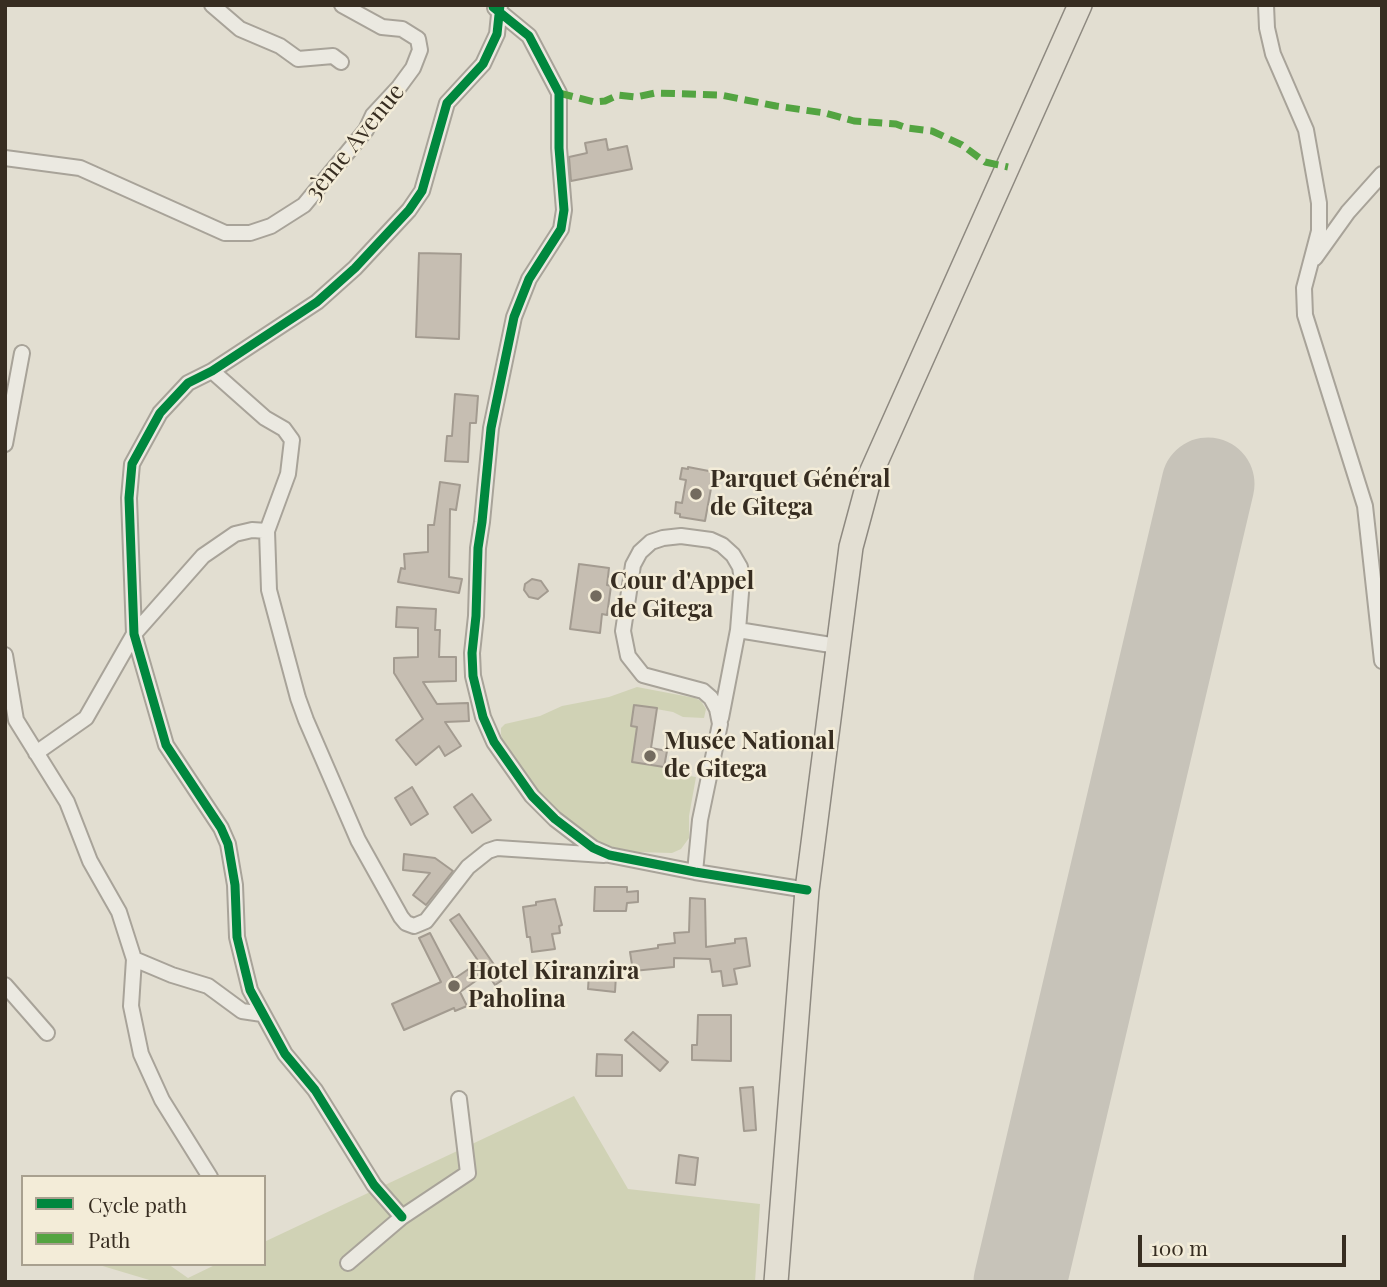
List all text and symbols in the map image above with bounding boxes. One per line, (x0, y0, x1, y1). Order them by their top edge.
street label: 3ème Avenue (299, 78, 411, 206)
place label: Parquet Général de Gitega (710, 466, 891, 522)
marker: Parquet Général de Gitega (688, 486, 704, 502)
place label: Cour d'Appel de Gitega (610, 568, 754, 624)
marker: Cour d'Appel de Gitega (588, 588, 604, 604)
place label: Musée National de Gitega (664, 728, 835, 784)
marker: Musée National de Gitega (642, 748, 658, 764)
place label: Hotel Kiranzira Paholina (468, 958, 639, 1014)
marker: Hotel Kiranzira Paholina (446, 978, 462, 994)
legend (21, 1175, 266, 1266)
text: Cycle path (88, 1190, 187, 1218)
scale bar (1142, 1220, 1350, 1264)
text: Path (88, 1225, 130, 1253)
text: 100 m (1151, 1233, 1208, 1261)

